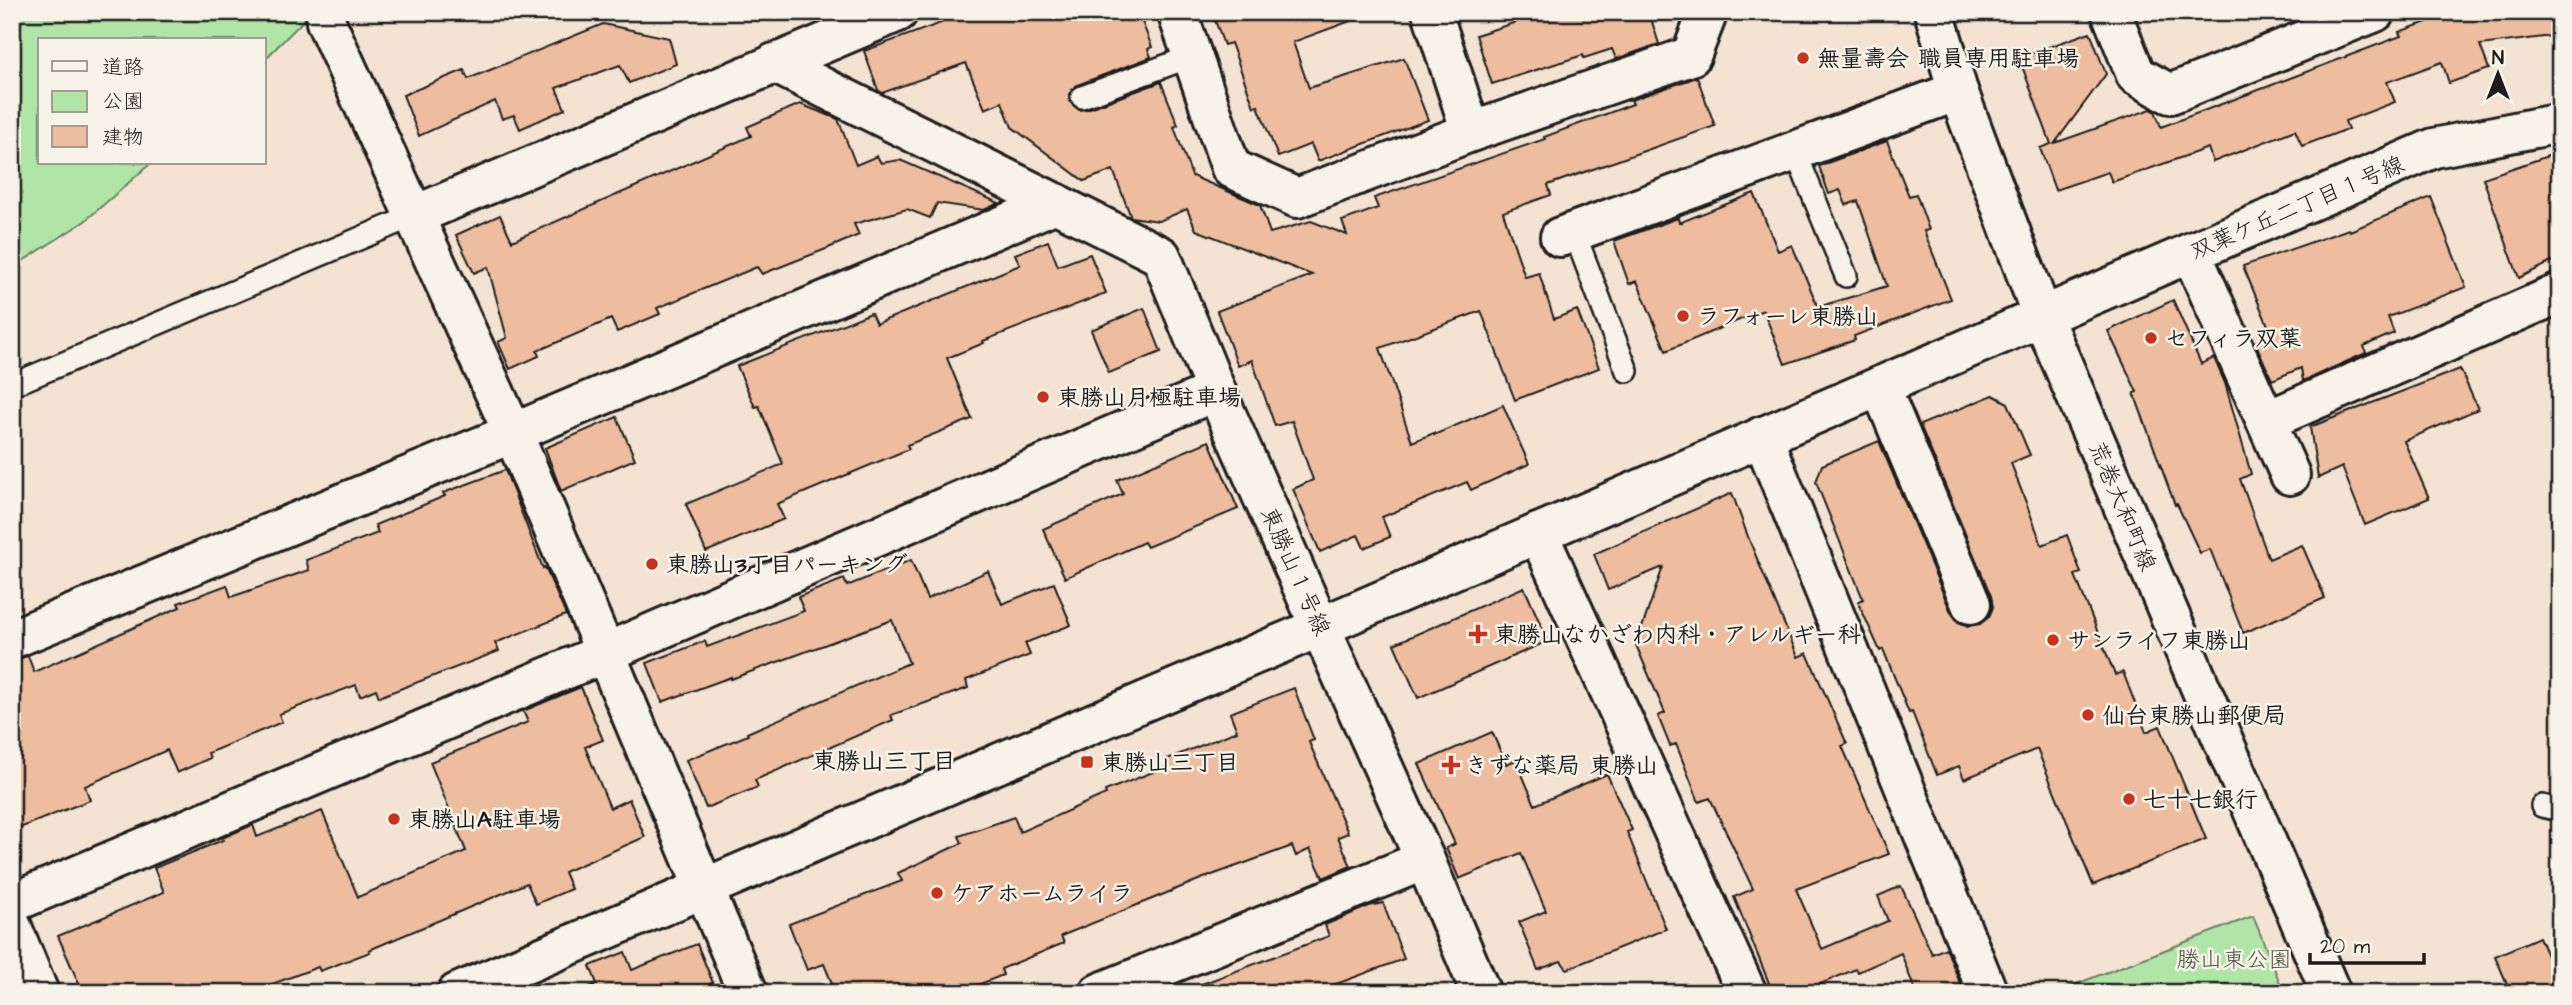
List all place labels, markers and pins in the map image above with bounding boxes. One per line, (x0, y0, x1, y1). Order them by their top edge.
place label: 無量壽会 職員専用駐車場 (1817, 43, 2079, 75)
marker: 無量壽会 職員専用駐車場 (1795, 50, 1811, 66)
place label: ラフォーレ東勝山 (1697, 301, 1878, 333)
marker: ラフォーレ東勝山 (1675, 308, 1691, 324)
place label: セフィラ双葉 (2165, 323, 2301, 355)
marker: セフィラ双葉 (2143, 330, 2159, 346)
place label: 東勝山月極駐車場 (1057, 382, 1241, 414)
marker: 東勝山月極駐車場 (1035, 389, 1051, 405)
place label: 東勝山3丁目パーキング (666, 549, 908, 581)
marker: 東勝山3丁目パーキング (644, 556, 660, 572)
place label: 東勝山なかざわ内科・アレルギー科 (1494, 619, 1861, 651)
marker: 東勝山なかざわ内科・アレルギー科 (1468, 624, 1488, 644)
place label: サンライフ東勝山 (2067, 625, 2251, 657)
marker: サンライフ東勝山 (2045, 632, 2061, 648)
place label: 仙台東勝山郵便局 (2102, 700, 2286, 732)
marker: 仙台東勝山郵便局 (2080, 707, 2096, 723)
place label: 東勝山三丁目 (1101, 747, 1239, 779)
place label: きずな薬局 東勝山 (1465, 750, 1658, 782)
marker: 東勝山三丁目 (1079, 754, 1095, 770)
marker: きずな薬局 東勝山 (1443, 757, 1459, 773)
place label: 七十七銀行 (2143, 784, 2258, 816)
marker: 七十七銀行 (2121, 791, 2137, 807)
place label: 東勝山A駐車場 (408, 804, 561, 836)
marker: 東勝山A駐車場 (386, 811, 402, 827)
place label: ケアホームライラ (951, 878, 1133, 910)
marker: ケアホームライラ (929, 885, 945, 901)

